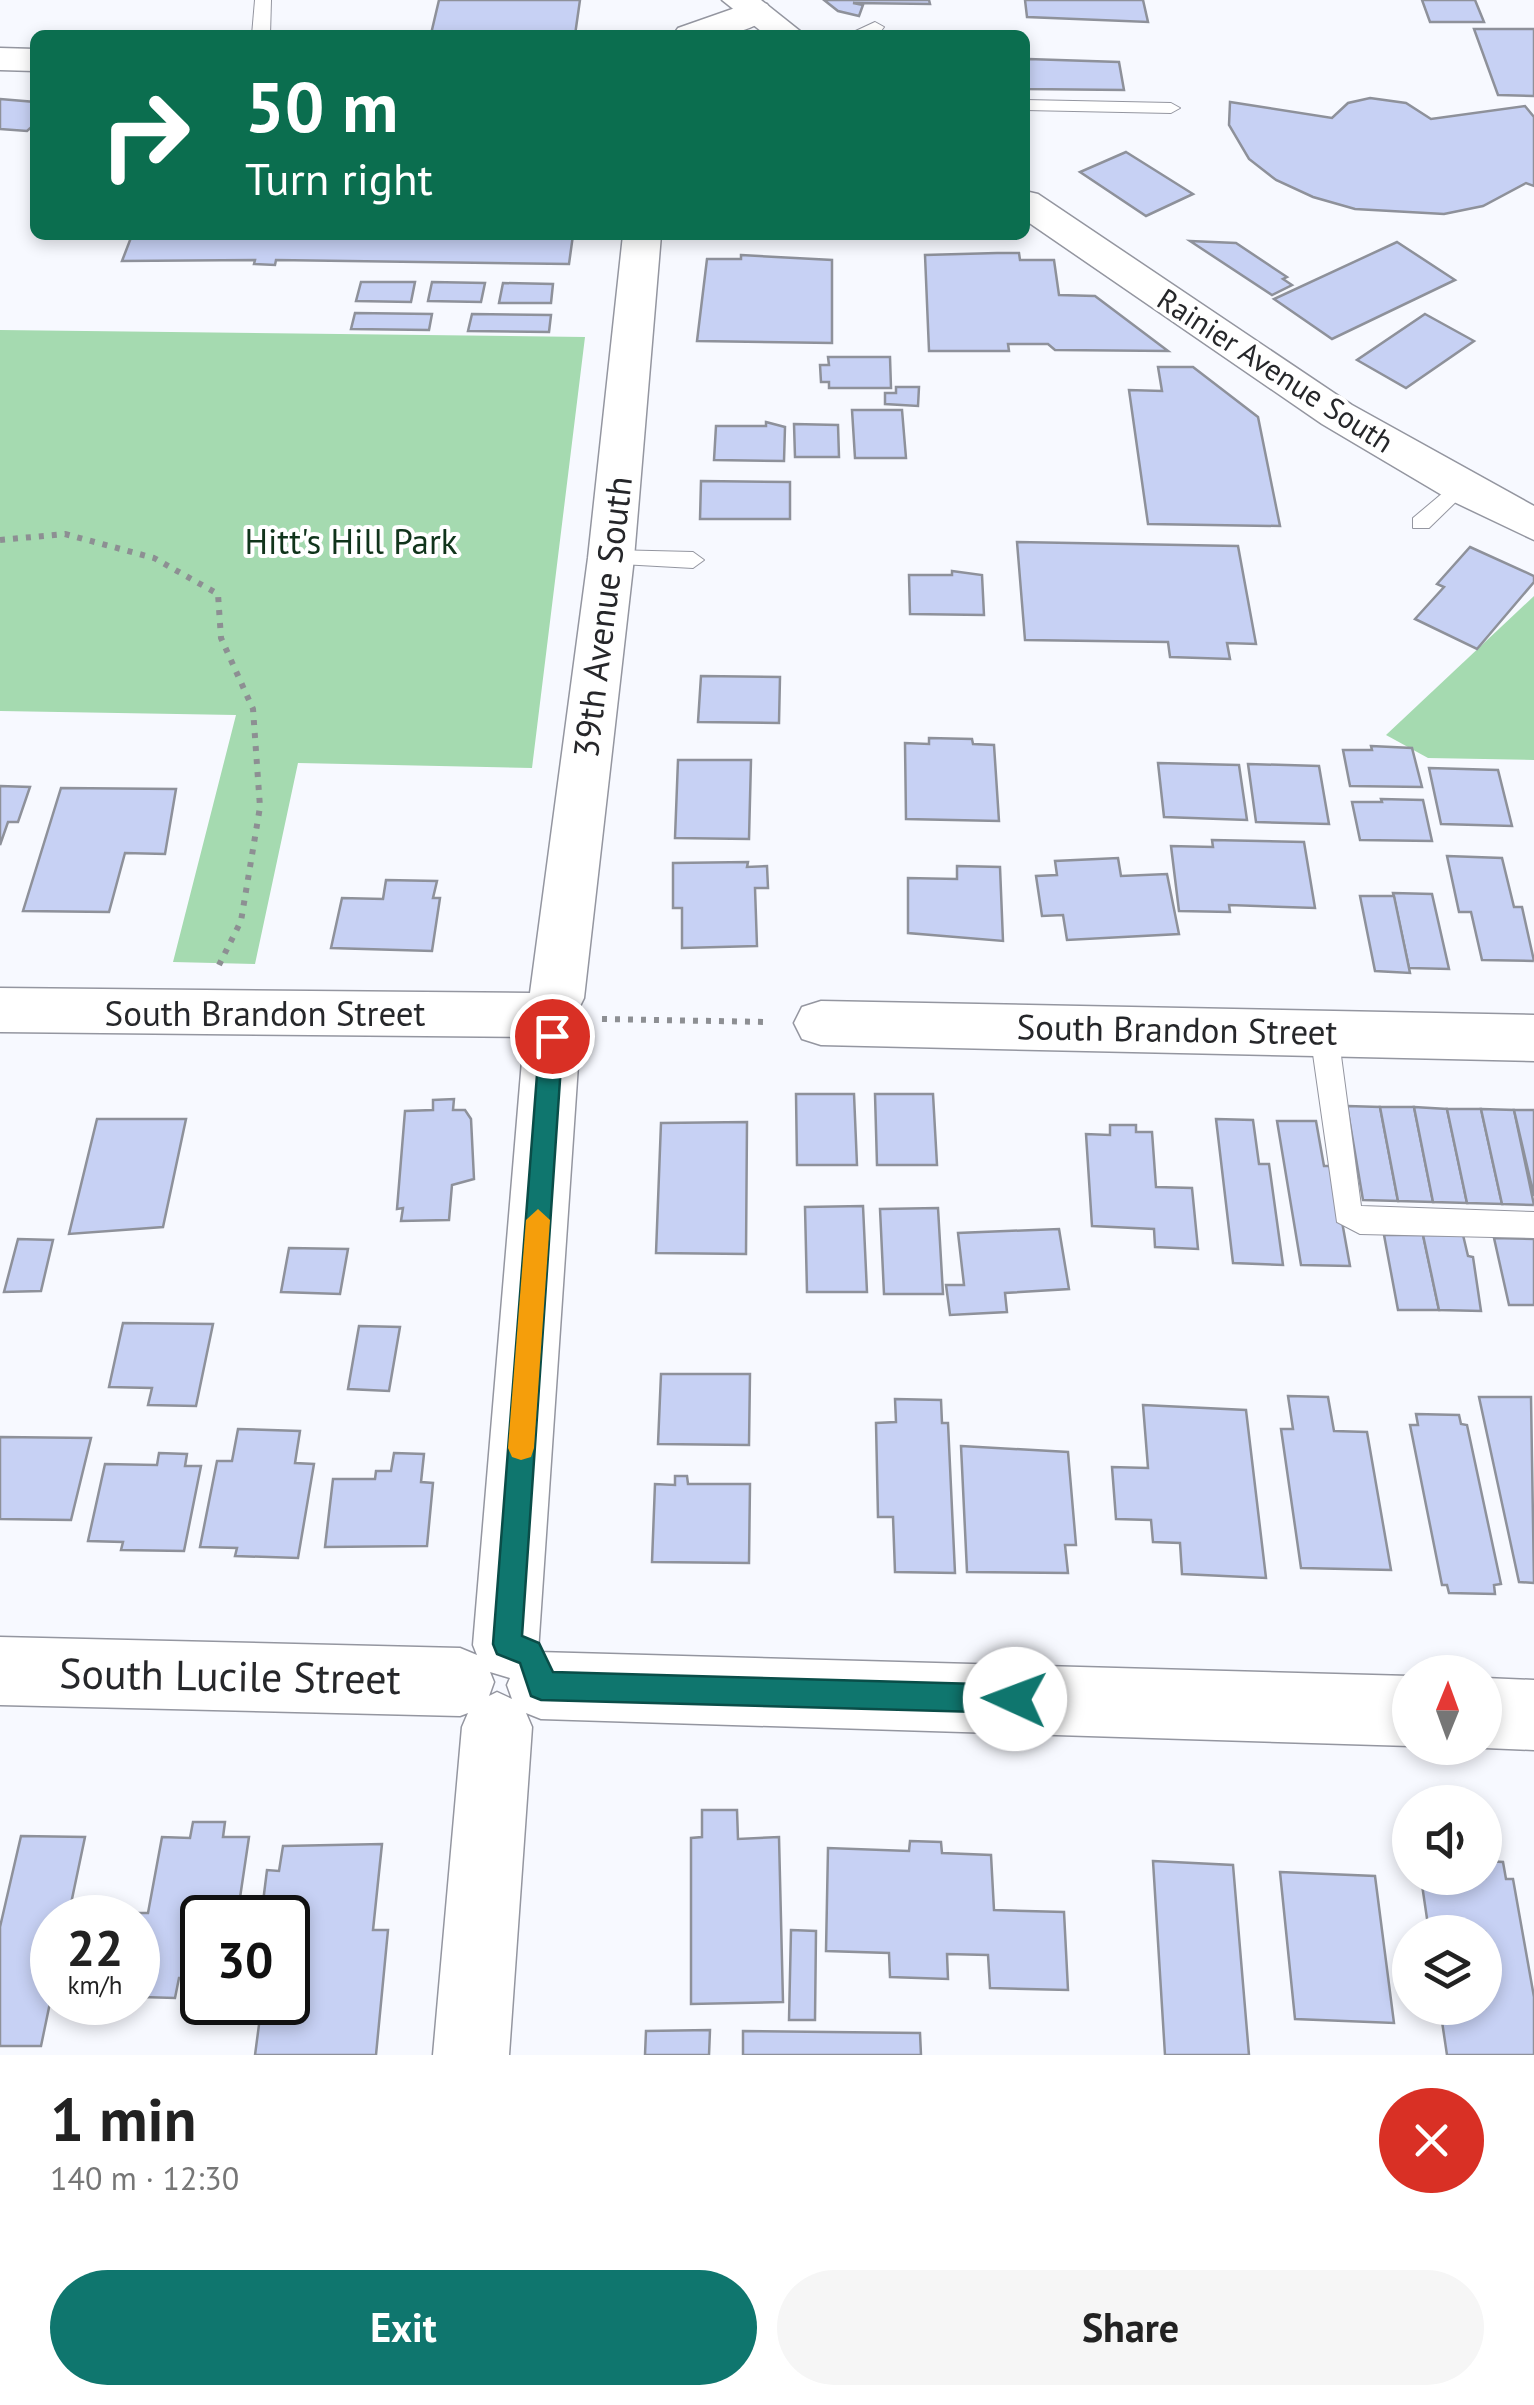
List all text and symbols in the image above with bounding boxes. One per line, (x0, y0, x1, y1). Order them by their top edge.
text: 50 m (245, 61, 398, 151)
icon: right (80, 70, 210, 200)
text: Turn right (245, 149, 433, 207)
street label: Rainier Avenue South (1150, 279, 1401, 461)
street label: 39th Avenue South (562, 473, 642, 760)
park label: Hitt's Hill Park (244, 518, 458, 564)
street label: South Brandon Street (105, 990, 426, 1036)
pin (510, 994, 595, 1079)
street label: South Brandon Street (1016, 1003, 1338, 1055)
icon: arrive (525, 1009, 580, 1064)
street label: South Lucile Street (59, 1645, 401, 1706)
position arrow (963, 1647, 1067, 1751)
north arrow (1392, 1655, 1502, 1765)
map controls (1392, 1655, 1502, 2025)
button: sound (1392, 1785, 1502, 1895)
speed limit sign: 30 (180, 1895, 310, 2025)
text: 22 (67, 1915, 123, 1980)
button: layers (1392, 1915, 1502, 2025)
text: km/h (68, 1969, 122, 2001)
text: 1 min (50, 2080, 196, 2158)
button: close (1379, 2088, 1484, 2193)
text: 140 m · 12:30 (50, 2157, 239, 2199)
button: Exit (50, 2270, 757, 2385)
button: Share (777, 2270, 1484, 2385)

